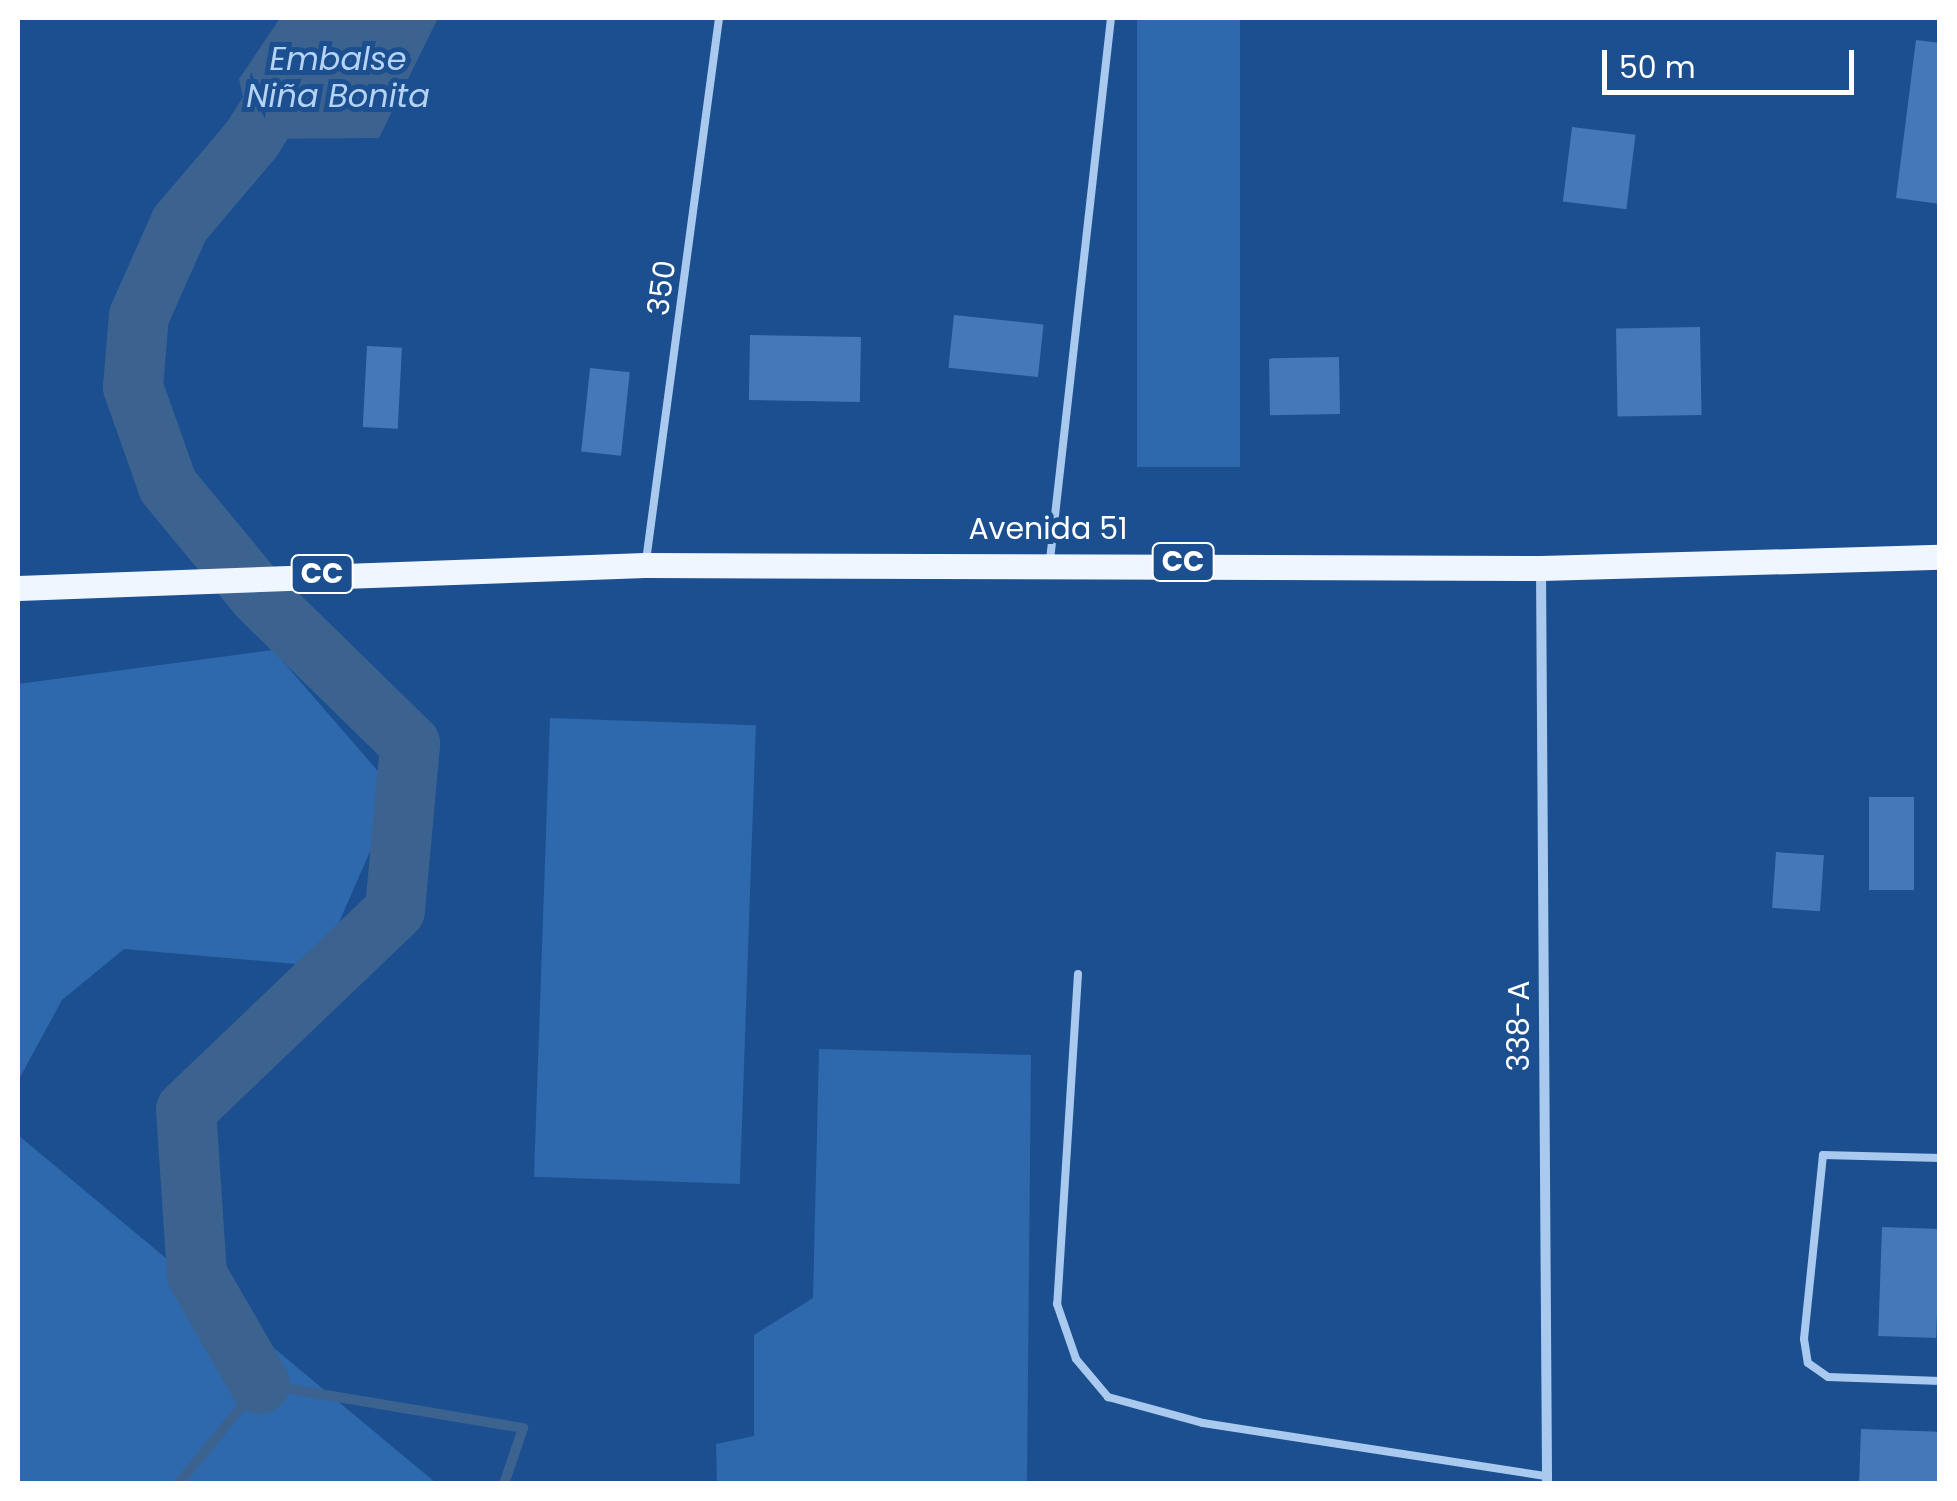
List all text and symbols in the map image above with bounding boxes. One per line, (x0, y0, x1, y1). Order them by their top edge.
scale bar (1607, 30, 1860, 92)
water label: Embalse Niña Bonita (246, 41, 430, 116)
text: 50 m (1619, 46, 1696, 89)
street label: 350 (640, 258, 684, 318)
street label: Avenida 51 (968, 511, 1128, 547)
road number: CC (1150, 539, 1216, 585)
road number: CC (290, 551, 354, 597)
street label: 338-A (1501, 980, 1537, 1072)

